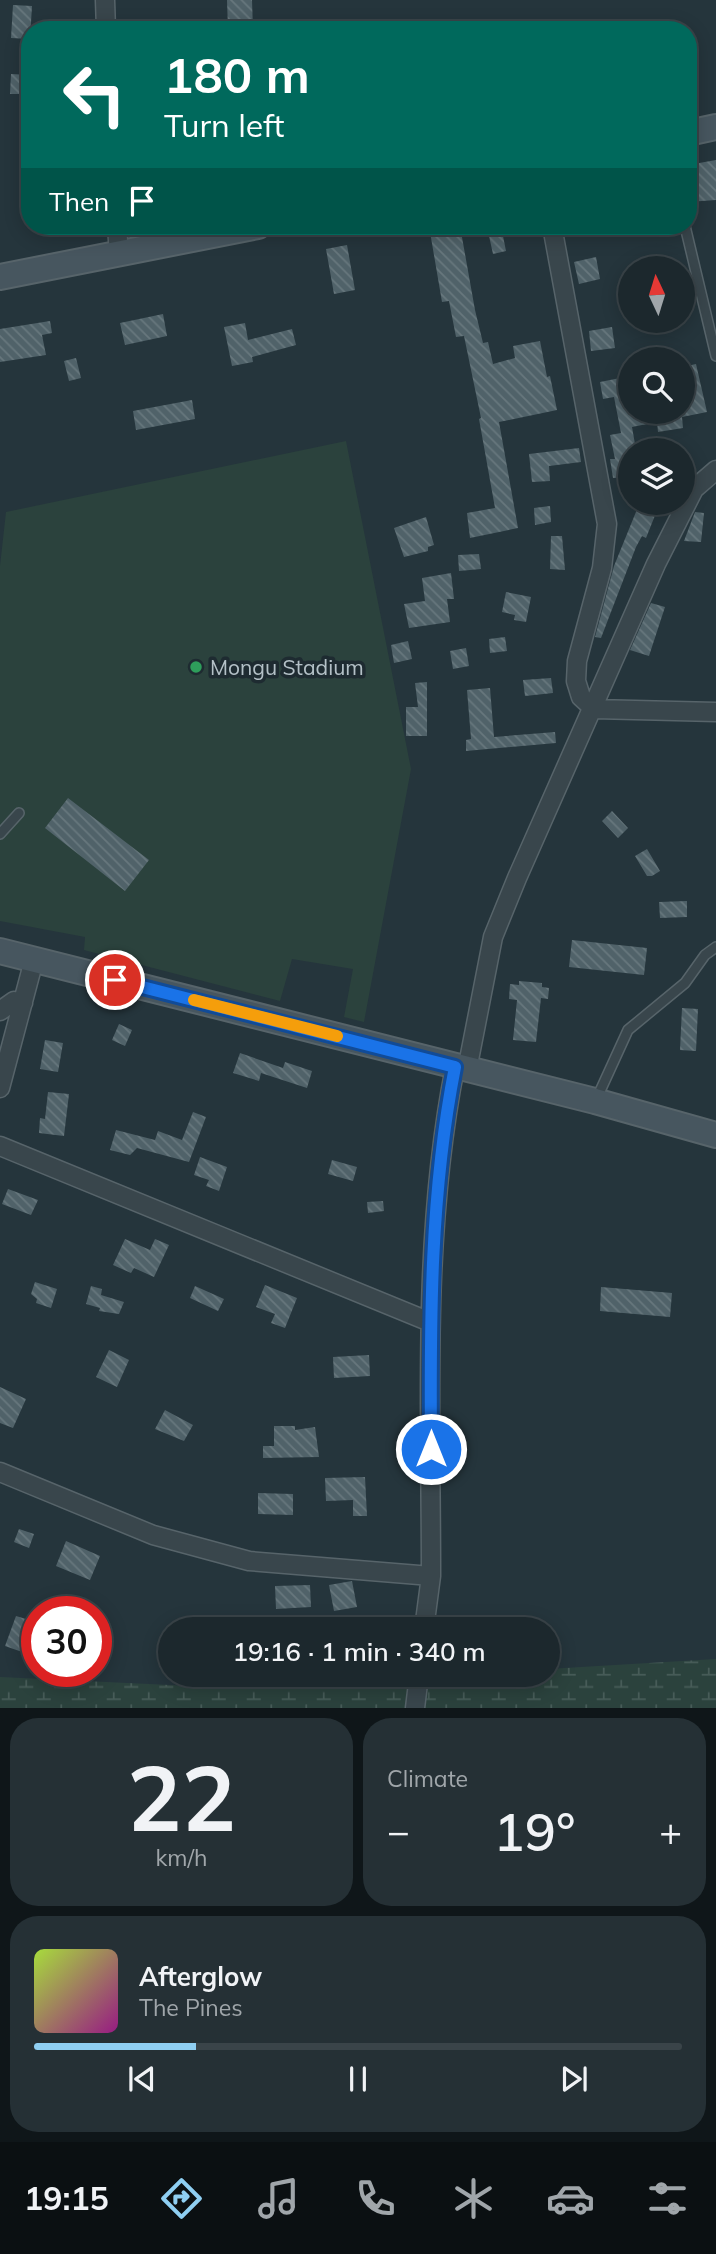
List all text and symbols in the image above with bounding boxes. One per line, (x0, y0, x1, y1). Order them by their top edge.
text: 180 m (164, 44, 310, 105)
icon: left (49, 49, 140, 140)
text: Turn left (164, 105, 284, 145)
icon: arrive (123, 182, 161, 220)
text: Then (49, 185, 109, 218)
north arrow (618, 256, 695, 332)
map controls (618, 256, 695, 515)
button: search (618, 347, 695, 424)
button: layers (618, 438, 695, 515)
place label: Mongu Stadium (210, 654, 364, 680)
marker: Mongu Stadium (188, 659, 204, 675)
pin (85, 950, 145, 1010)
icon: arrive (96, 961, 134, 999)
position arrow (394, 1412, 468, 1486)
speed limit sign: 30 (21, 1596, 112, 1687)
text: 19:16 · 1 min · 340 m (232, 1635, 486, 1668)
text: 22 (127, 1740, 236, 1854)
text: Climate (387, 1764, 468, 1793)
text: 19° (494, 1799, 575, 1864)
text: − (387, 1807, 410, 1855)
text: + (659, 1807, 682, 1855)
text: km/h (155, 1843, 208, 1872)
text: Afterglow (139, 1960, 262, 1993)
text: The Pines (139, 1993, 243, 2022)
icon: previous (123, 2060, 161, 2098)
icon: pause (339, 2060, 377, 2098)
icon: next (555, 2060, 593, 2098)
icon: directions (157, 2174, 206, 2223)
icon: music (254, 2174, 303, 2223)
icon: phone (351, 2174, 400, 2223)
icon: climate (449, 2174, 498, 2223)
icon: car (546, 2174, 595, 2223)
icon: filters (643, 2174, 692, 2223)
text: 19:15 (24, 2178, 109, 2218)

